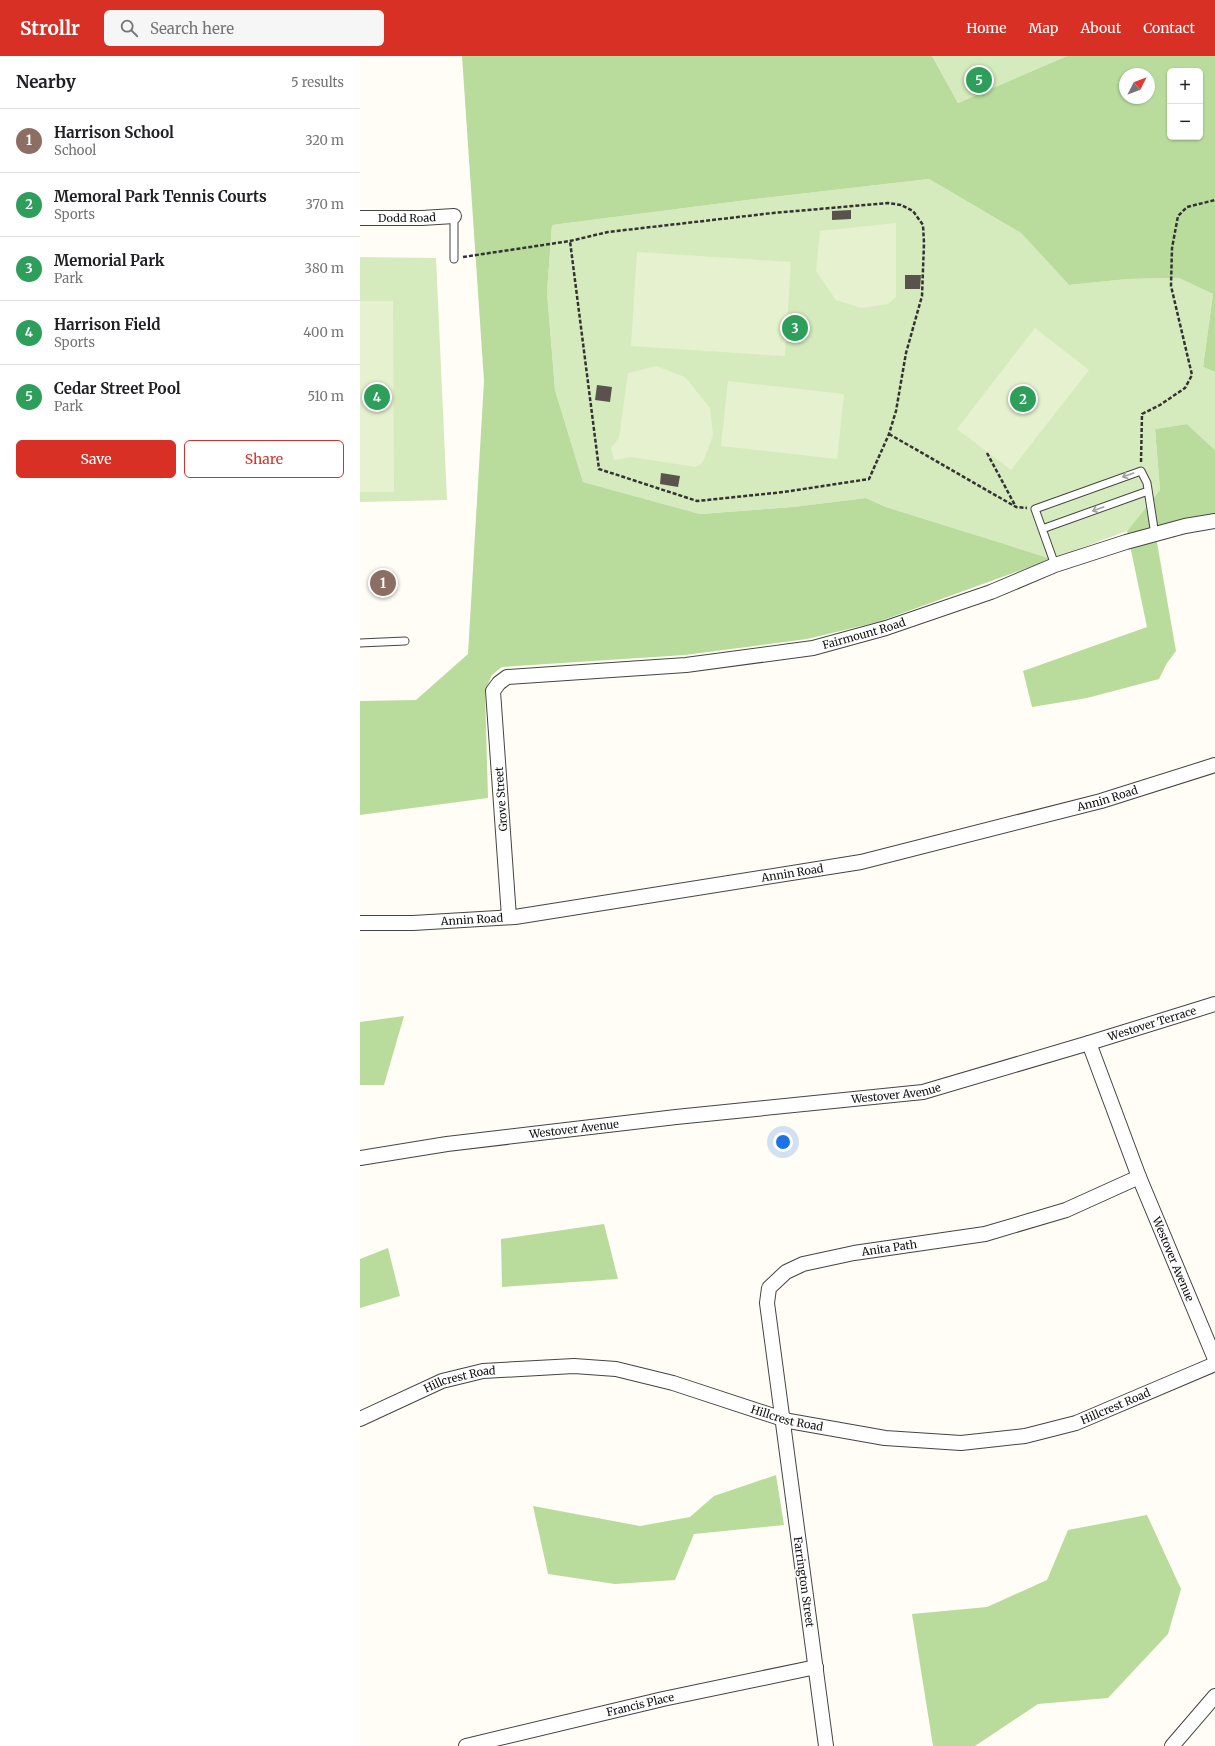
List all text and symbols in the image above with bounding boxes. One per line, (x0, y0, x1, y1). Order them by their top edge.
search box (104, 10, 384, 46)
text: Strollr (20, 16, 80, 40)
icon: search (118, 17, 140, 39)
text: Search here (150, 19, 234, 38)
text: Home (966, 19, 1007, 37)
text: Map (1029, 19, 1058, 37)
text: About (1080, 19, 1121, 37)
text: Contact (1143, 19, 1195, 37)
pin: 5 (966, 65, 992, 95)
north arrow (1119, 68, 1155, 104)
map controls (1167, 68, 1203, 140)
button: + (1167, 68, 1203, 104)
text: Nearby (16, 71, 76, 93)
text: 5 results (291, 74, 344, 91)
button: − (1167, 104, 1203, 140)
text: Harrison School (54, 123, 174, 142)
text: 1 (26, 132, 32, 149)
text: 320 m (305, 132, 344, 149)
text: School (54, 142, 96, 159)
text: Memoral Park Tennis Courts (54, 187, 267, 206)
text: 2 (25, 196, 33, 213)
text: 370 m (306, 196, 344, 213)
text: Sports (54, 206, 95, 223)
street label: Dodd Road (378, 210, 437, 225)
text: Memorial Park (54, 251, 165, 270)
text: 3 (25, 260, 33, 277)
text: 380 m (305, 260, 344, 277)
text: Park (54, 270, 83, 287)
pin: 3 (782, 313, 808, 343)
text: Harrison Field (54, 315, 161, 334)
text: 4 (25, 324, 33, 341)
text: 400 m (303, 324, 344, 341)
text: Sports (54, 334, 95, 351)
text: Cedar Street Pool (54, 379, 181, 398)
pin: 4 (364, 382, 390, 412)
pin: 2 (1010, 384, 1036, 414)
text: 5 (25, 388, 33, 405)
text: 510 m (307, 388, 344, 405)
text: Park (54, 398, 83, 415)
button: Save (16, 440, 176, 478)
button: Share (184, 440, 344, 478)
one-way arrow (1122, 472, 1134, 480)
one-way arrow (1091, 506, 1104, 513)
pin: 1 (370, 568, 396, 598)
street label: Fairmount Road (821, 615, 908, 652)
street label: Grove Street (492, 765, 510, 832)
street label: Annin Road (1075, 783, 1140, 814)
street label: Annin Road (759, 861, 825, 885)
street label: Annin Road (439, 911, 504, 928)
street label: Westover Terrace (1105, 1003, 1198, 1044)
street label: Westover Avenue (850, 1080, 943, 1106)
street label: Westover Avenue (527, 1117, 620, 1141)
your location (773, 1132, 793, 1152)
street label: Westover Avenue (1149, 1214, 1197, 1304)
street label: Anita Path (860, 1237, 919, 1259)
street label: Hillcrest Road (421, 1363, 496, 1396)
street label: Hillcrest Road (1078, 1385, 1153, 1427)
street label: Hillcrest Road (749, 1402, 825, 1434)
street label: Farrington Street (791, 1536, 817, 1629)
street label: Francis Place (605, 1690, 675, 1719)

